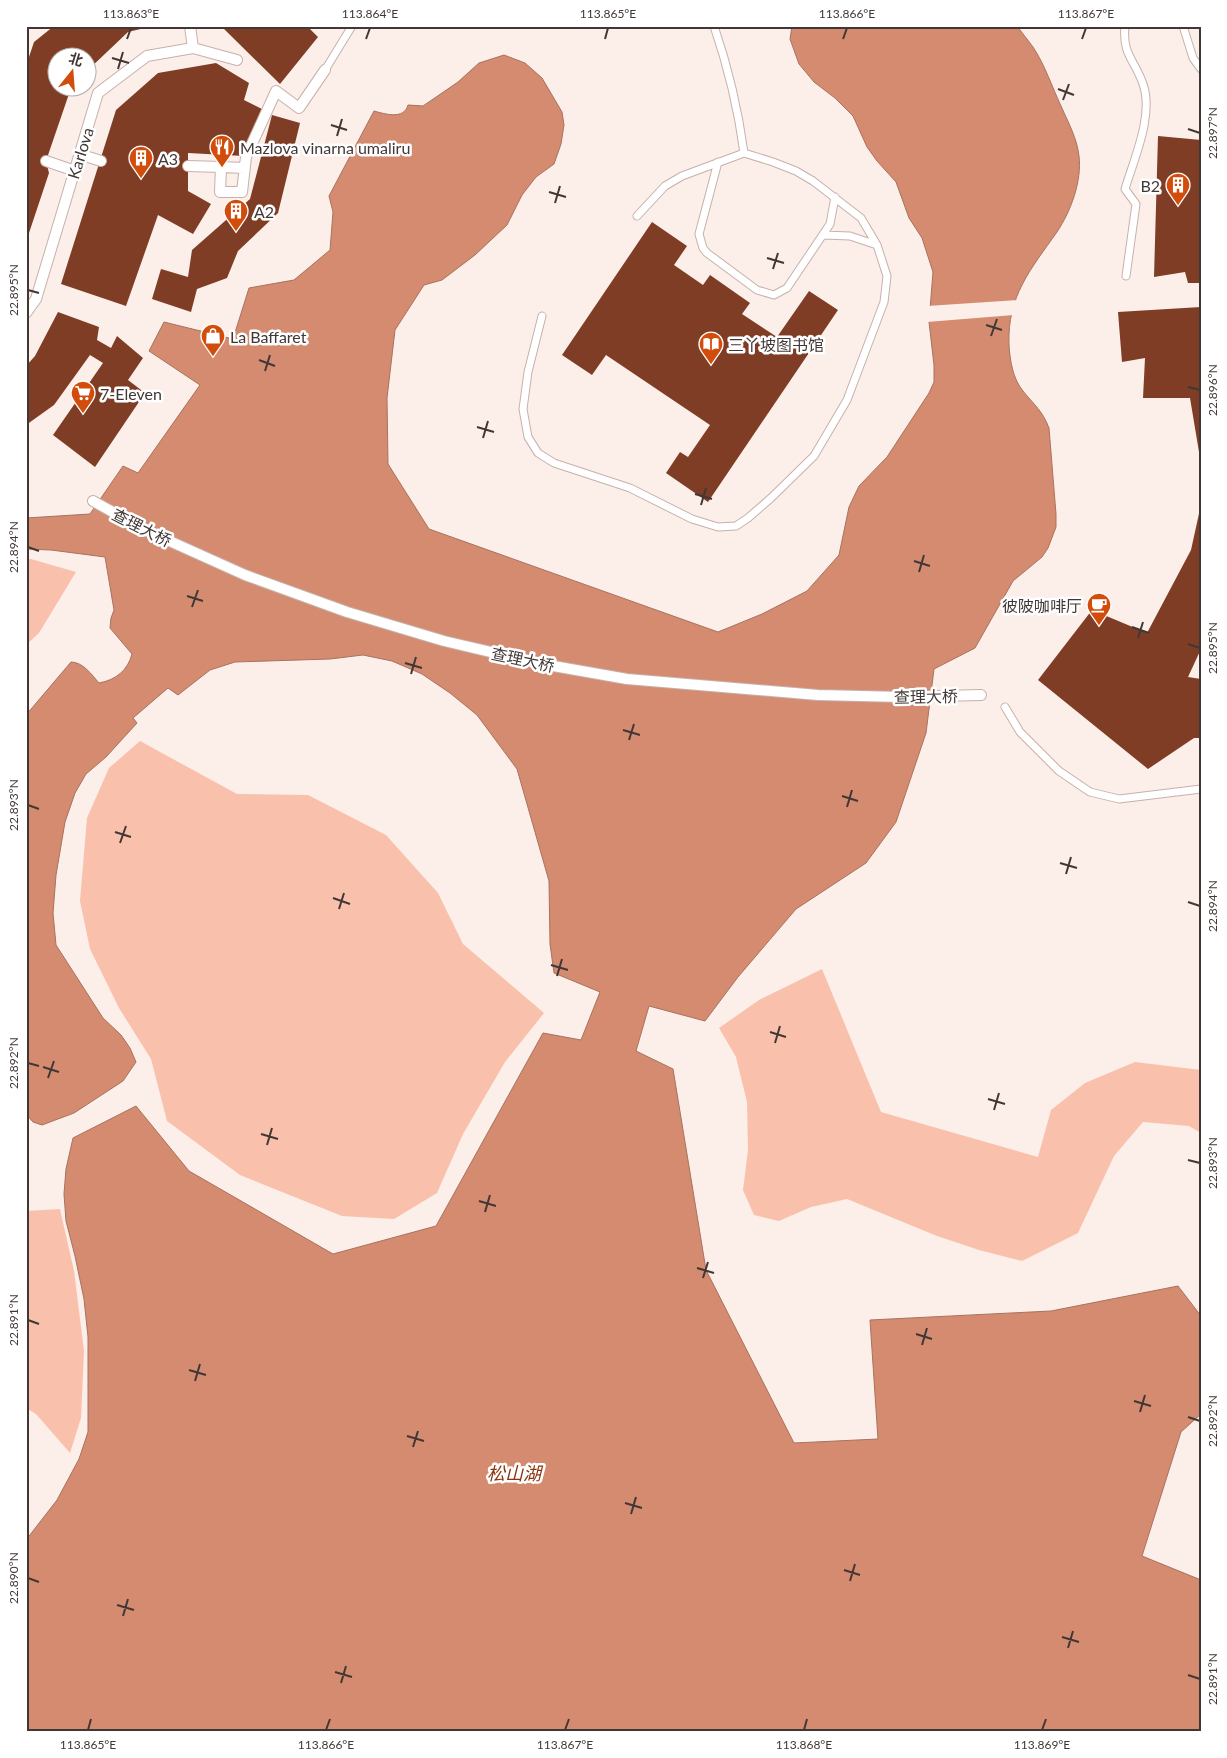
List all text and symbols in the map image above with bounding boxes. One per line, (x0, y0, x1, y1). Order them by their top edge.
text: 113.863°E (103, 6, 159, 21)
text: 113.864°E (342, 6, 398, 21)
text: 113.865°E (580, 6, 636, 21)
text: 113.866°E (819, 6, 875, 21)
text: 113.867°E (1058, 6, 1114, 21)
north arrow (48, 48, 98, 98)
text: 北 (67, 49, 85, 69)
text: 22.897°N (1205, 107, 1220, 159)
street label: Karlova (63, 125, 97, 181)
restaurant icon: Mazlova vinarna umaliru (209, 134, 235, 168)
place label: Mazlova vinarna umaliru (240, 138, 410, 157)
building icon: A3 (128, 145, 154, 179)
place label: A3 (158, 149, 178, 168)
building icon: B2 (1165, 172, 1191, 206)
place label: B2 (1140, 176, 1160, 195)
building icon: A2 (223, 198, 249, 232)
place label: A2 (254, 202, 274, 221)
text: 22.895°N (6, 264, 21, 316)
shop icon: La Baffaret (200, 323, 226, 357)
place label: La Baffaret (230, 327, 307, 346)
library icon: 三丫坡图书馆 (698, 331, 724, 365)
place label: 三丫坡图书馆 (728, 335, 824, 354)
text: 22.896°N (1205, 364, 1220, 416)
supermarket icon: 7-Eleven (70, 380, 96, 414)
place label: 7-Eleven (100, 384, 162, 403)
street label: 查理大桥 (109, 504, 175, 550)
text: 22.894°N (6, 521, 21, 573)
cafe icon: 彼陂咖啡厅 (1086, 592, 1112, 626)
place label: 彼陂咖啡厅 (1002, 596, 1082, 615)
text: 22.895°N (1205, 622, 1220, 674)
street label: 查理大桥 (490, 643, 556, 675)
street label: 查理大桥 (894, 686, 958, 706)
text: 22.893°N (6, 779, 21, 831)
text: 22.894°N (1205, 880, 1220, 932)
text: 22.892°N (6, 1037, 21, 1089)
text: 22.893°N (1205, 1137, 1220, 1189)
text: 22.891°N (6, 1294, 21, 1346)
text: 22.892°N (1205, 1395, 1220, 1447)
water label: 松山湖 (487, 1462, 544, 1484)
text: 22.890°N (6, 1552, 21, 1604)
text: 22.891°N (1205, 1653, 1220, 1705)
text: 113.865°E (60, 1737, 116, 1752)
text: 113.866°E (298, 1737, 354, 1752)
text: 113.867°E (537, 1737, 593, 1752)
text: 113.868°E (776, 1737, 832, 1752)
text: 113.869°E (1014, 1737, 1070, 1752)

